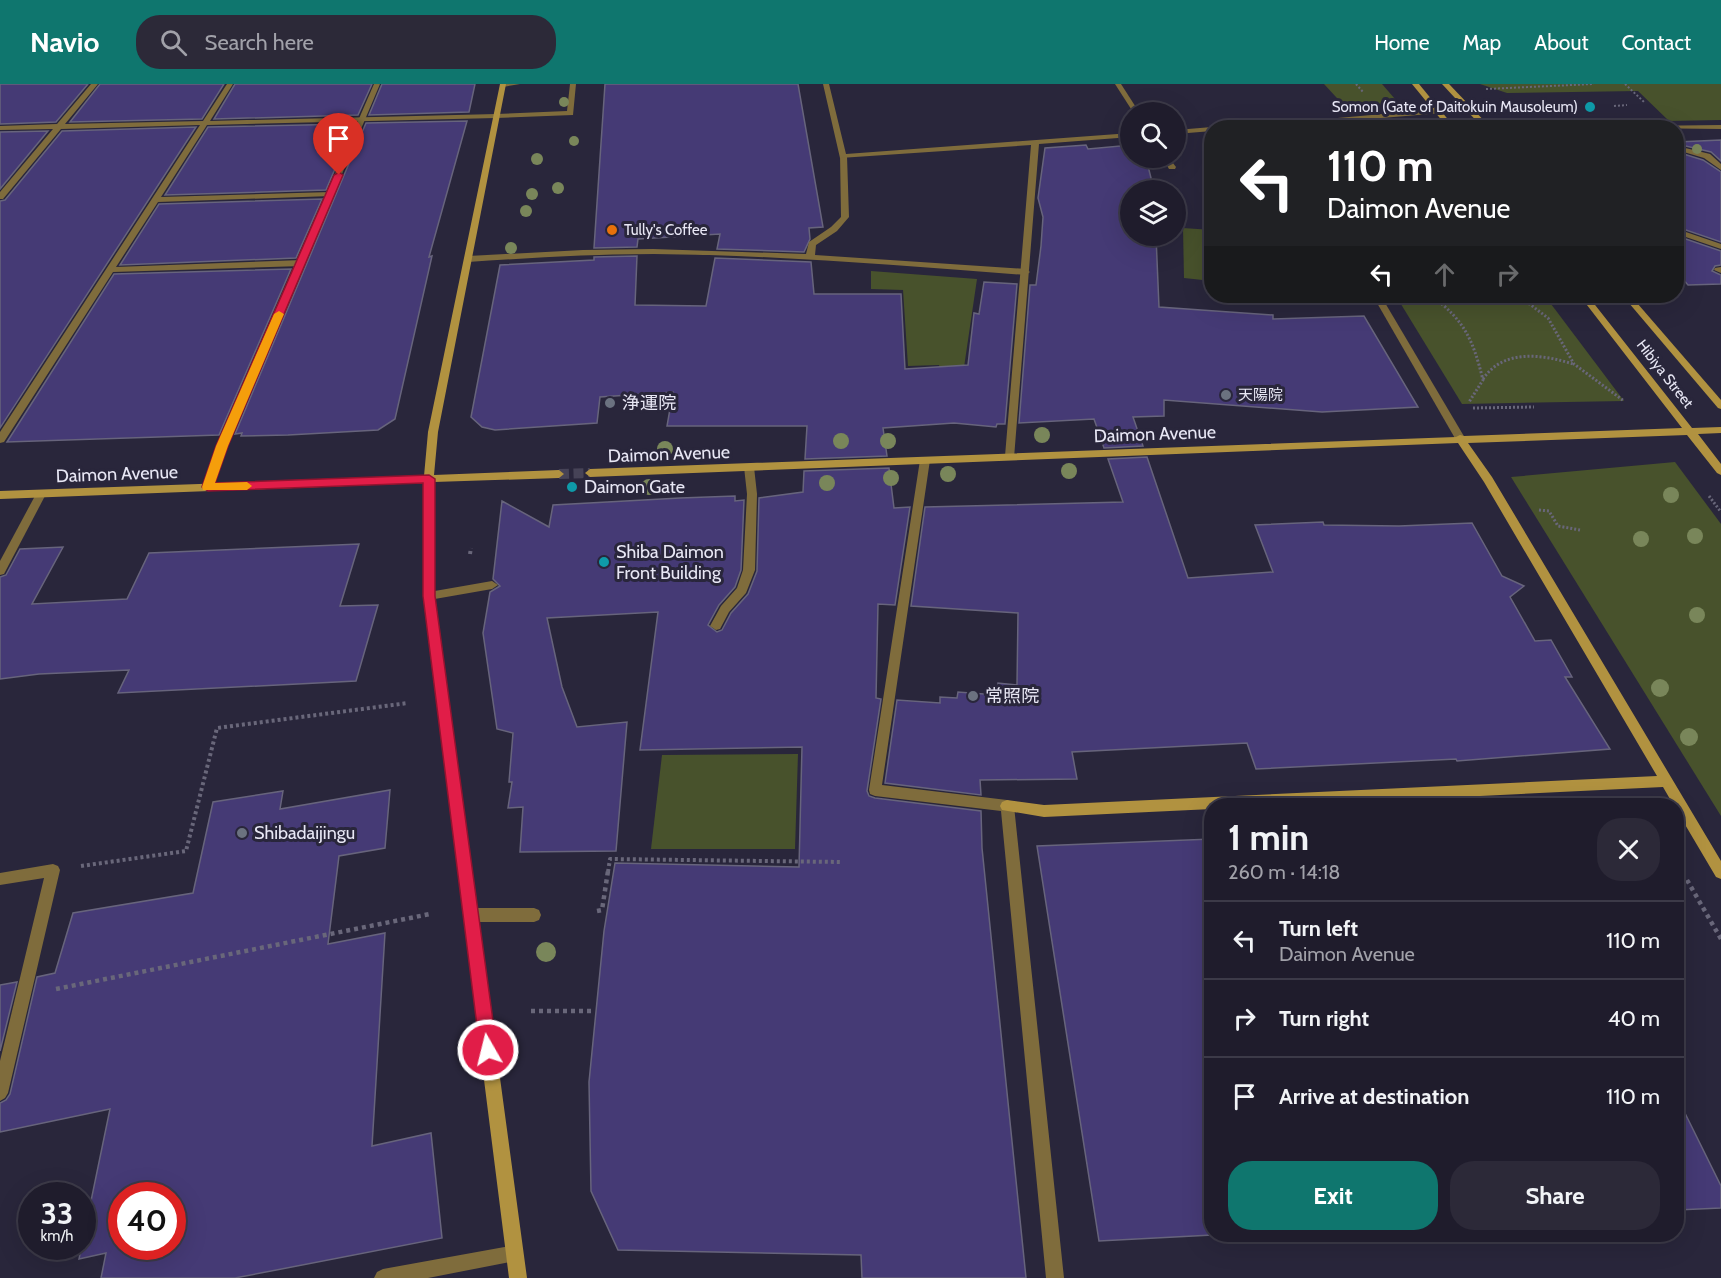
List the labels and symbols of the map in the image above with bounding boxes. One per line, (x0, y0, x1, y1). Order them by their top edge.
place label: Somon (Gate of Daitokuin Mausoleum) (1332, 98, 1578, 116)
marker: Somon (Gate of Daitokuin Mausoleum) (1583, 100, 1597, 114)
pin (313, 113, 364, 175)
place label: Tully's Coffee (624, 221, 708, 239)
marker: Tully's Coffee (605, 223, 619, 237)
street label: Hibiya Street (1633, 336, 1697, 412)
place label: 天陽院 (1238, 386, 1283, 404)
marker: 天陽院 (1219, 388, 1233, 402)
place label: 浄運院 (622, 392, 676, 414)
marker: 浄運院 (603, 396, 617, 410)
street label: Daimon Avenue (1094, 421, 1216, 447)
street label: Daimon Avenue (608, 441, 730, 467)
street label: Daimon Avenue (56, 461, 178, 487)
place label: Daimon Gate (584, 476, 685, 498)
marker: Daimon Gate (565, 480, 579, 494)
place label: Shiba Daimon Front Building (616, 541, 724, 584)
marker: Shiba Daimon Front Building (597, 555, 611, 569)
place label: 常照院 (985, 685, 1039, 707)
marker: 常照院 (966, 689, 980, 703)
place label: Shibadaijingu (254, 822, 355, 844)
marker: Shibadaijingu (235, 826, 249, 840)
position arrow (456, 1018, 520, 1082)
speed limit sign: 40 (108, 1182, 186, 1260)

